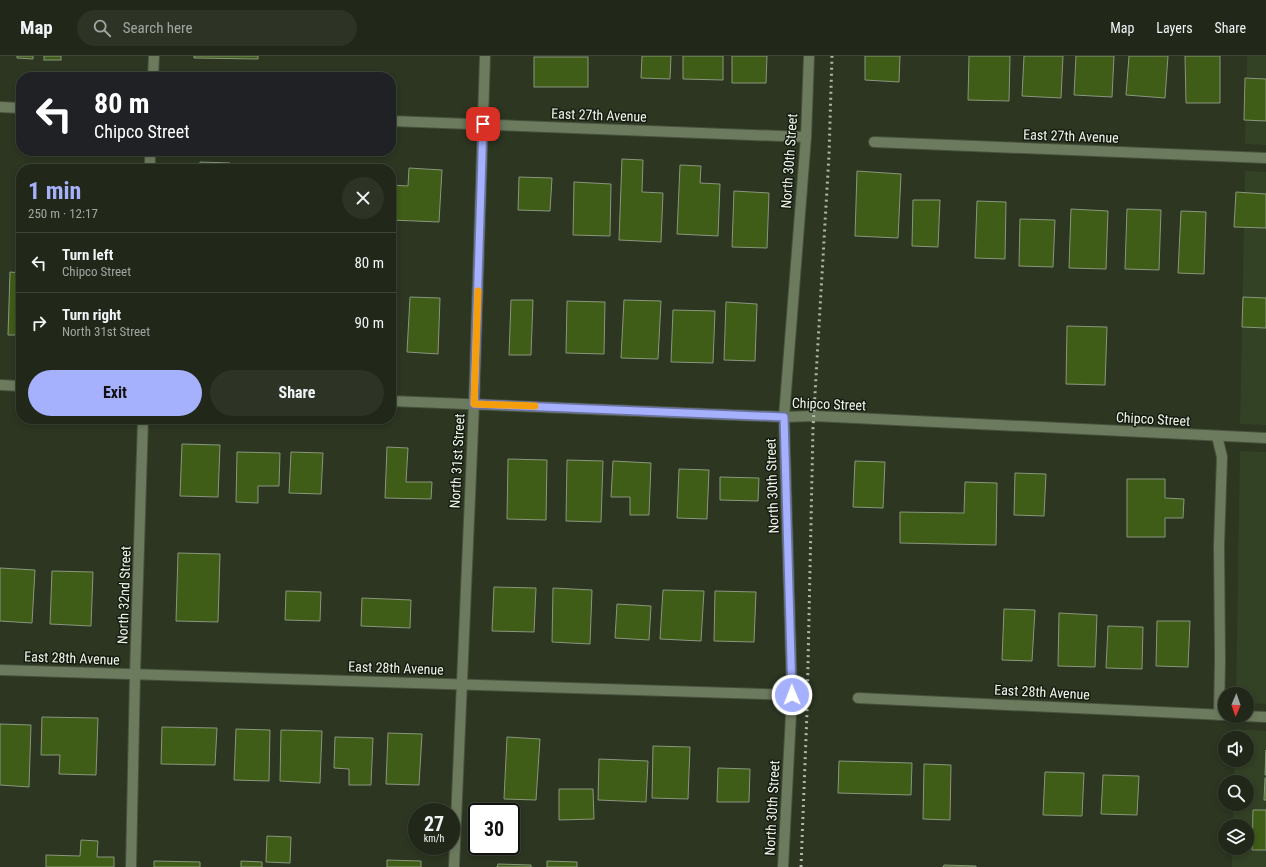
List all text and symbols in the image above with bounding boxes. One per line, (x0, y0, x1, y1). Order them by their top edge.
search box (77, 10, 357, 46)
text: Map (20, 16, 53, 39)
icon: search (91, 17, 113, 39)
text: Search here (123, 19, 193, 37)
text: Map (1110, 20, 1134, 36)
text: Layers (1156, 20, 1193, 36)
text: Share (1215, 20, 1246, 36)
text: 80 m (94, 87, 150, 120)
icon: left (28, 88, 80, 140)
street label: East 27th Avenue (551, 105, 648, 125)
pin (466, 107, 500, 141)
icon: arrive (472, 113, 494, 135)
street label: North 30th Street (778, 113, 800, 209)
text: Chipco Street (94, 121, 190, 142)
street label: East 27th Avenue (1023, 126, 1120, 146)
text: 1 min (28, 177, 81, 205)
button: close (342, 177, 384, 219)
text: 250 m · 12:17 (28, 206, 98, 221)
text: Turn left (62, 246, 113, 264)
icon: left (28, 252, 50, 274)
text: 80 m (354, 254, 384, 272)
text: Chipco Street (62, 264, 131, 279)
text: Turn right (62, 306, 121, 324)
icon: right (28, 312, 50, 334)
text: 90 m (354, 314, 384, 332)
text: North 31st Street (62, 324, 150, 339)
button: Exit (28, 370, 202, 416)
button: Share (210, 370, 384, 416)
street label: Chipco Street (792, 395, 866, 413)
street label: Chipco Street (1115, 409, 1191, 429)
street label: North 31st Street (447, 413, 467, 509)
street label: North 30th Street (762, 438, 782, 534)
street label: North 32nd Street (114, 546, 134, 644)
street label: East 28th Avenue (24, 648, 121, 668)
street label: East 28th Avenue (348, 658, 445, 678)
position arrow (771, 674, 813, 716)
street label: East 28th Avenue (994, 682, 1091, 703)
north arrow (1218, 687, 1254, 723)
map controls (1218, 687, 1254, 855)
button: sound (1218, 731, 1254, 767)
street label: North 30th Street (762, 760, 782, 856)
button: search (1218, 775, 1254, 811)
speed limit sign: 30 (468, 803, 520, 855)
text: 27 (424, 812, 444, 836)
button: layers (1218, 819, 1254, 855)
text: km/h (424, 833, 444, 844)

